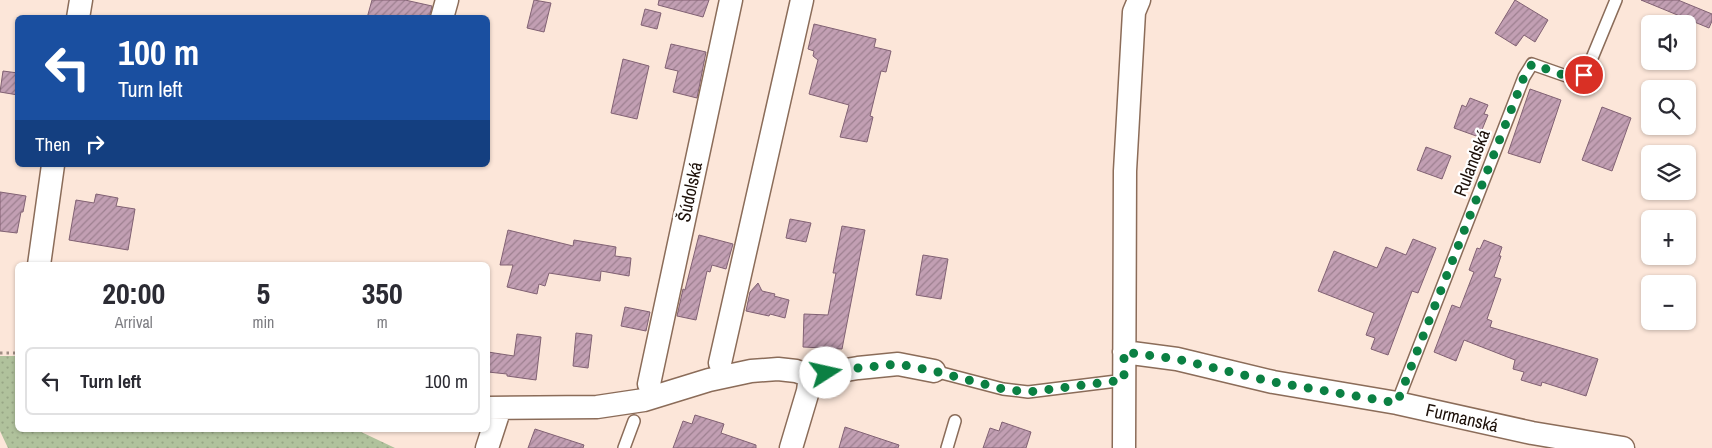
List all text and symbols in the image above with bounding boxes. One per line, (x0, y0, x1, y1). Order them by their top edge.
map controls (1641, 15, 1696, 330)
button: sound (1641, 15, 1696, 70)
text: 100 m (118, 29, 199, 76)
icon: left (35, 35, 100, 100)
pin (1563, 54, 1605, 96)
icon: arrive (1570, 61, 1598, 89)
text: Turn left (118, 74, 183, 104)
button: search (1641, 80, 1696, 135)
street label: Rulandská (1447, 126, 1496, 200)
icon: right (81, 130, 109, 158)
text: Then (35, 131, 71, 157)
button: layers (1641, 145, 1696, 200)
street label: Šúdolská (671, 160, 708, 224)
button: + (1641, 210, 1696, 265)
text: 20:00 (102, 273, 165, 313)
text: 5 (257, 273, 270, 313)
text: 350 (362, 273, 403, 313)
button: − (1641, 275, 1696, 330)
text: Arrival (115, 311, 153, 333)
text: min (252, 311, 274, 333)
text: m (377, 311, 388, 333)
position arrow (799, 346, 851, 398)
icon: left (37, 367, 65, 395)
text: Turn left (80, 368, 141, 394)
text: 100 m (425, 368, 468, 394)
street label: Furmanská (1423, 397, 1501, 438)

